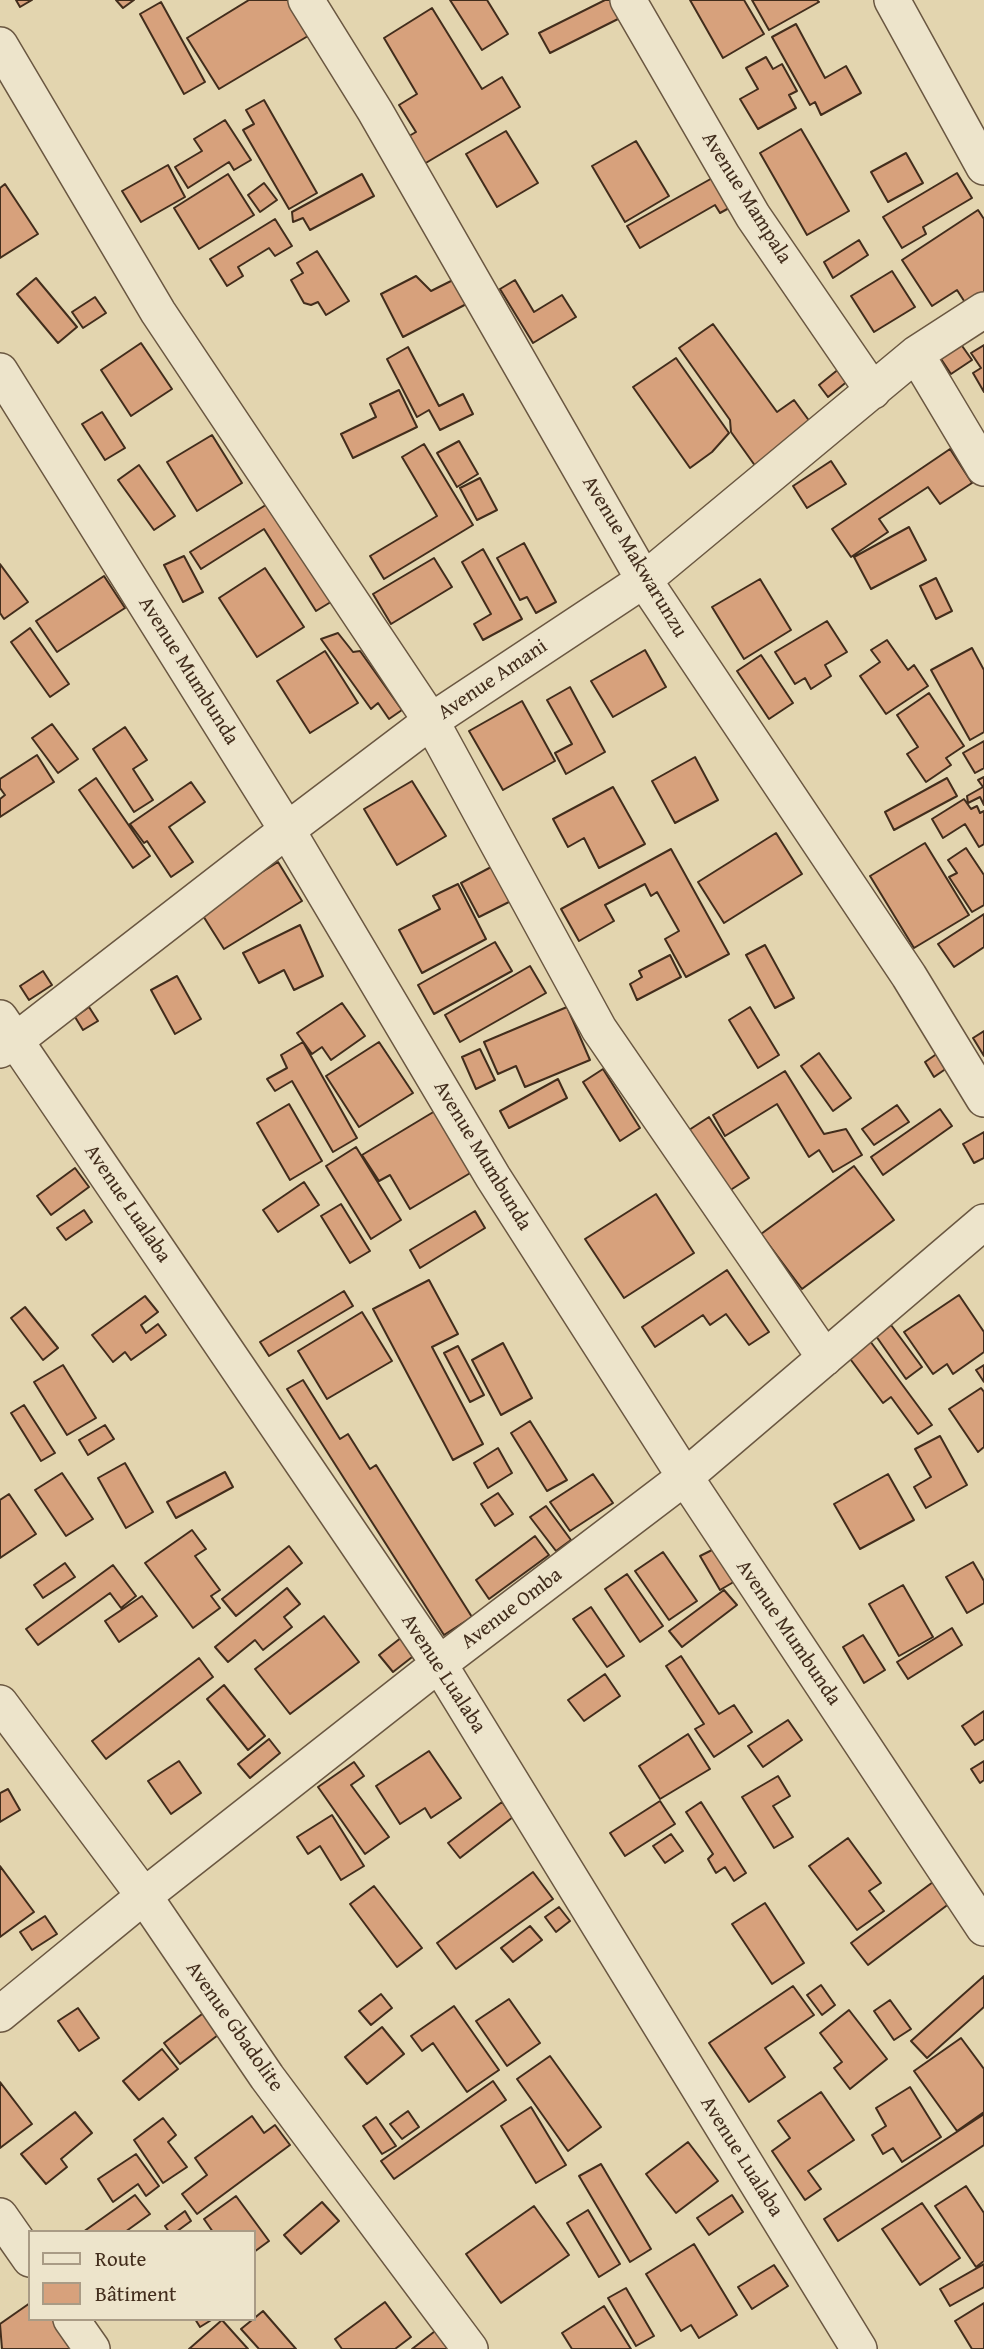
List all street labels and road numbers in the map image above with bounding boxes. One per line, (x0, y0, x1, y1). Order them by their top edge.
street label: Avenue Mampala (695, 127, 797, 269)
street label: Avenue Makwarunzu (576, 472, 692, 642)
street label: Avenue Mumbunda (132, 592, 244, 750)
street label: Avenue Amani (433, 634, 553, 726)
street label: Avenue Mumbunda (427, 1077, 537, 1235)
street label: Avenue Lualaba (78, 1140, 176, 1268)
street label: Avenue Mumbunda (730, 1555, 846, 1711)
street label: Avenue Omba (457, 1563, 567, 1655)
street label: Avenue Lualaba (395, 1610, 491, 1738)
street label: Avenue Gbadolite (180, 1957, 288, 2097)
street label: Avenue Lualaba (694, 2092, 788, 2222)

